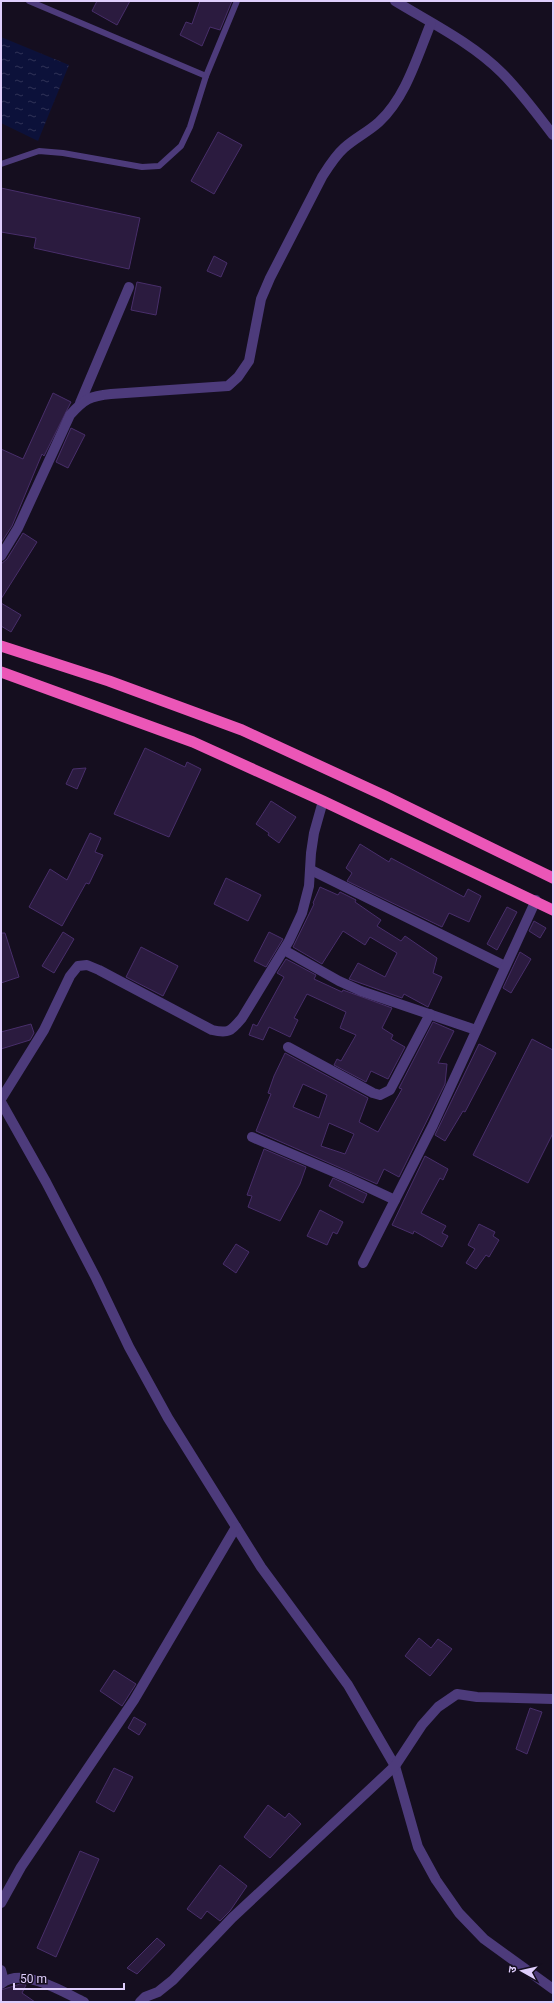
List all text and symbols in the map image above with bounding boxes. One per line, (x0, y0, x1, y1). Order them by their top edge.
north arrow (502, 1951, 542, 1991)
scale bar (14, 1965, 124, 1991)
text: उ (506, 1965, 520, 1974)
text: 50 m (20, 1972, 47, 1986)

